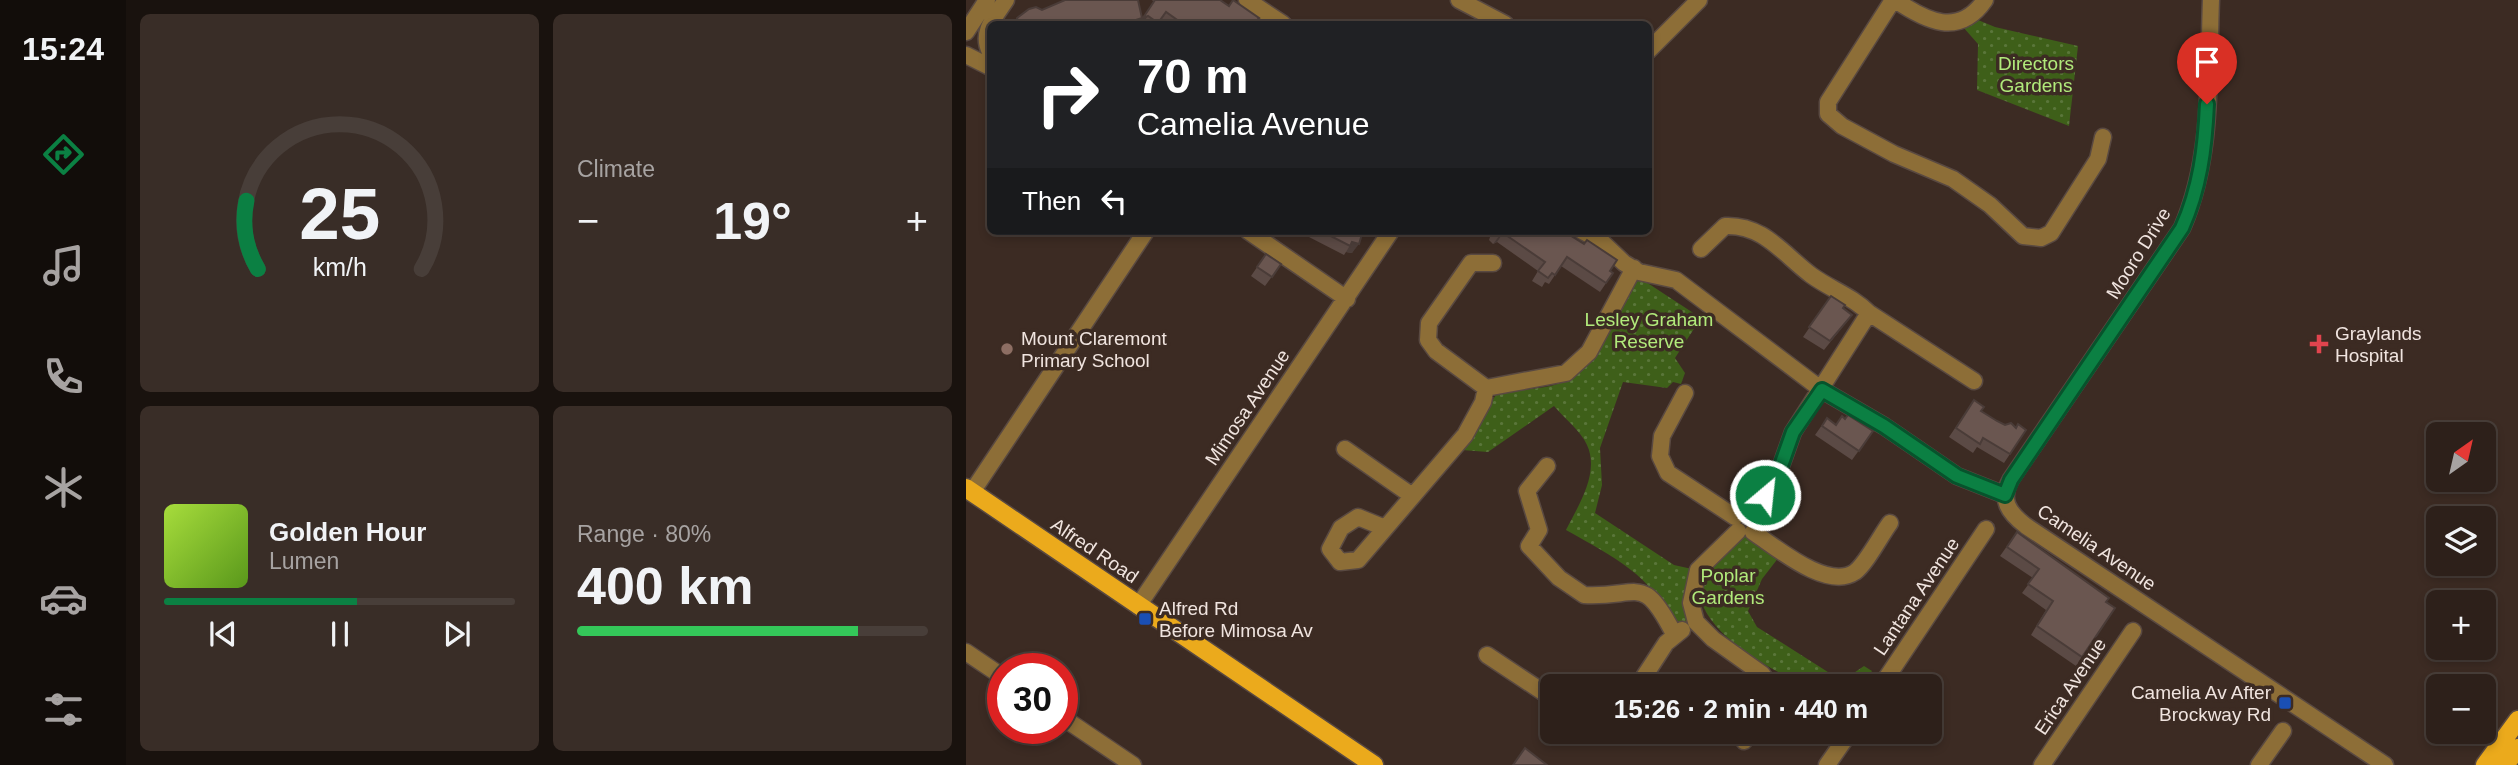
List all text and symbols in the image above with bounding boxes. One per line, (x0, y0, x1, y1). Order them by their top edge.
text: 15:24 (22, 31, 104, 67)
pin (2177, 32, 2237, 104)
icon: arrive (2188, 43, 2226, 81)
icon: right (1022, 49, 1113, 140)
text: 70 m (1137, 49, 1249, 103)
park label: Directors Gardens (1998, 53, 2074, 96)
text: Camelia Avenue (1137, 106, 1369, 142)
icon: directions (39, 130, 88, 179)
text: Climate (577, 156, 655, 182)
text: 25 (299, 173, 380, 254)
icon: left (1095, 182, 1133, 220)
text: Then (1022, 186, 1081, 216)
text: 19° (713, 192, 792, 250)
text: − (577, 200, 599, 242)
text: + (906, 200, 928, 242)
street label: Mooro Drive (2102, 204, 2175, 303)
icon: music (39, 241, 88, 290)
text: km/h (312, 253, 367, 281)
park label: Lesley Graham Reserve (1585, 309, 1713, 352)
place label: Graylands Hospital (2335, 323, 2422, 366)
place label: Mount Claremont Primary School (1021, 328, 1167, 371)
marker: Graylands Hospital (2309, 334, 2329, 354)
marker: Mount Claremont Primary School (999, 341, 1015, 357)
street label: Mimosa Avenue (1201, 346, 1294, 469)
icon: phone (39, 352, 88, 401)
north arrow (2426, 422, 2496, 492)
map controls (2426, 422, 2496, 744)
position arrow (1728, 458, 1802, 532)
icon: climate (39, 463, 88, 512)
street label: Camelia Avenue (2034, 500, 2160, 595)
button: layers (2426, 506, 2496, 576)
street label: Alfred Road (1047, 514, 1142, 587)
text: Golden Hour (269, 517, 426, 547)
text: Range · 80% (577, 521, 711, 547)
street label: Lantana Avenue (1869, 534, 1963, 659)
text: Lumen (269, 548, 339, 574)
text: 400 km (577, 557, 753, 615)
park label: Poplar Gardens (1692, 565, 1764, 608)
icon: car (39, 574, 88, 623)
button: + (2426, 590, 2496, 660)
place label: Alfred Rd Before Mimosa Av (1159, 598, 1313, 641)
marker: Alfred Rd Before Mimosa Av (1137, 611, 1153, 627)
icon: previous (204, 615, 242, 653)
icon: pause (321, 615, 359, 653)
icon: next (438, 615, 476, 653)
street label: Erica Avenue (2030, 634, 2110, 738)
speed limit sign: 30 (987, 653, 1078, 744)
button: − (2426, 674, 2496, 744)
place label: Camelia Av After Brockway Rd (2131, 682, 2272, 725)
icon: filters (39, 685, 88, 734)
text: 15:26 · 2 min · 440 m (1614, 694, 1868, 724)
marker: Camelia Av After Brockway Rd (2277, 695, 2293, 711)

